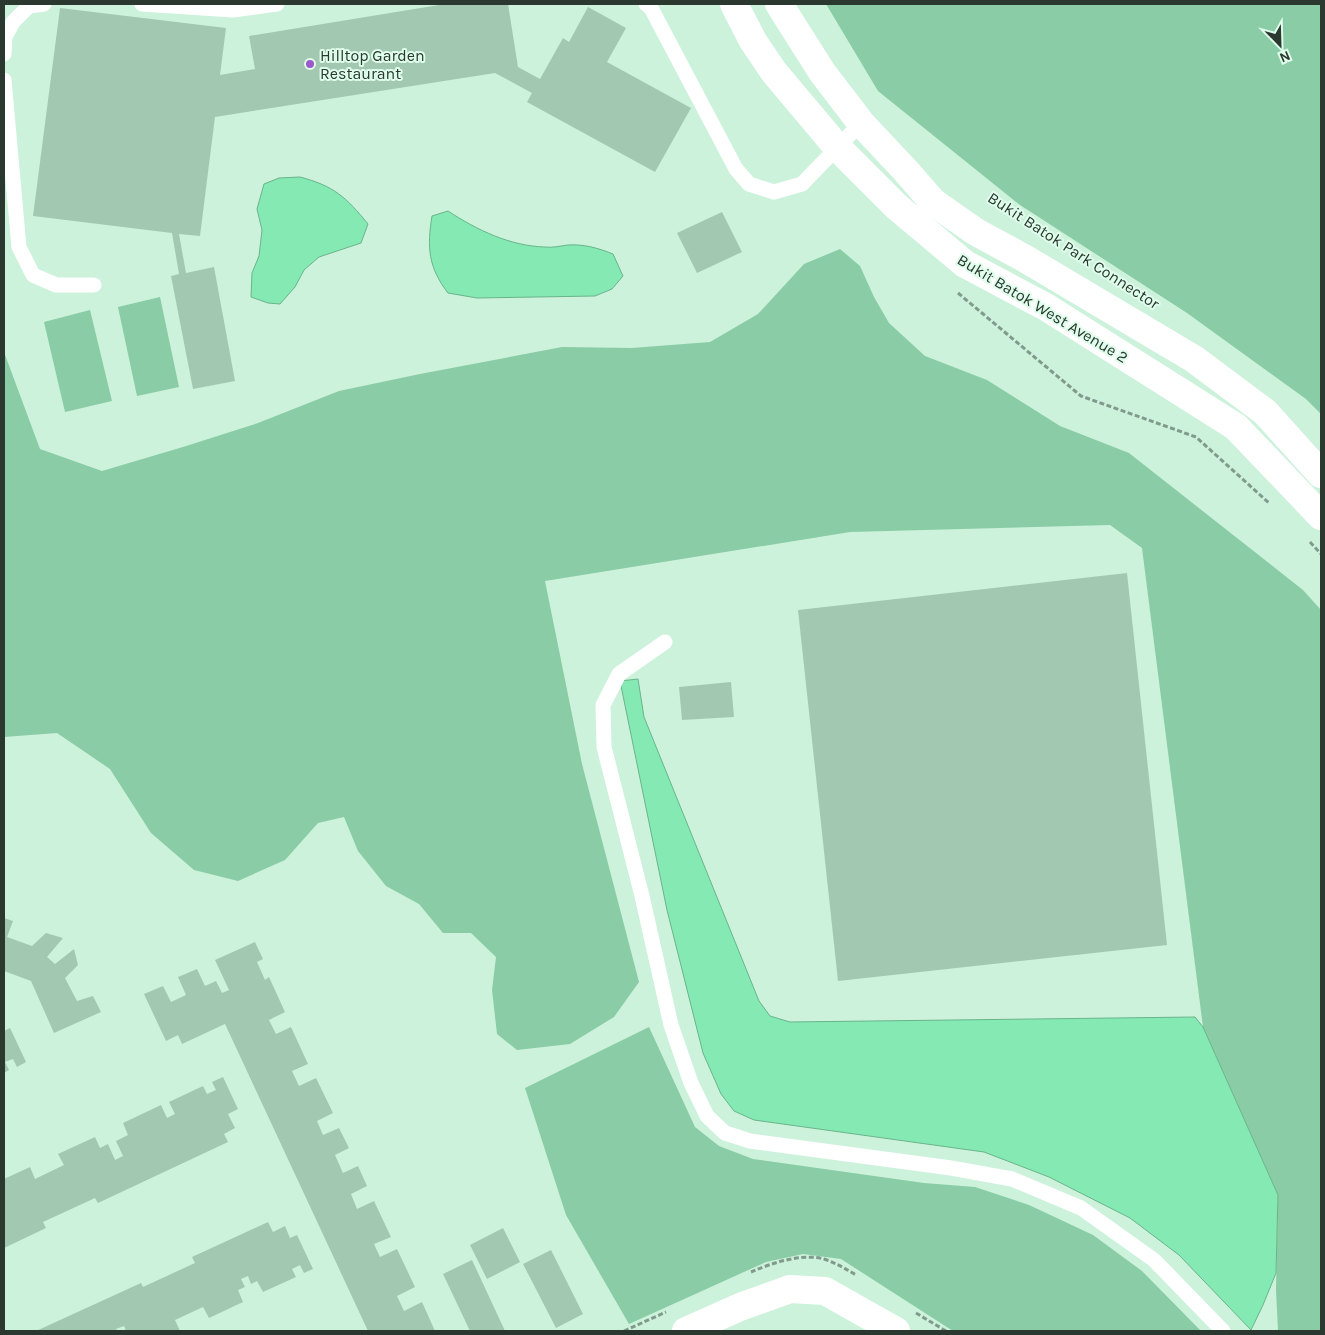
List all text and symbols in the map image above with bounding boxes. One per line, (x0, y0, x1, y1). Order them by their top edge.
north arrow (1255, 20, 1305, 70)
place label: Hilltop Garden Restaurant (320, 46, 425, 83)
text: N (1277, 47, 1293, 66)
marker: Hilltop Garden Restaurant (304, 58, 316, 70)
street label: Bukit Batok Park Connector (984, 188, 1163, 313)
street label: Bukit Batok West Avenue 2 (954, 250, 1131, 367)

